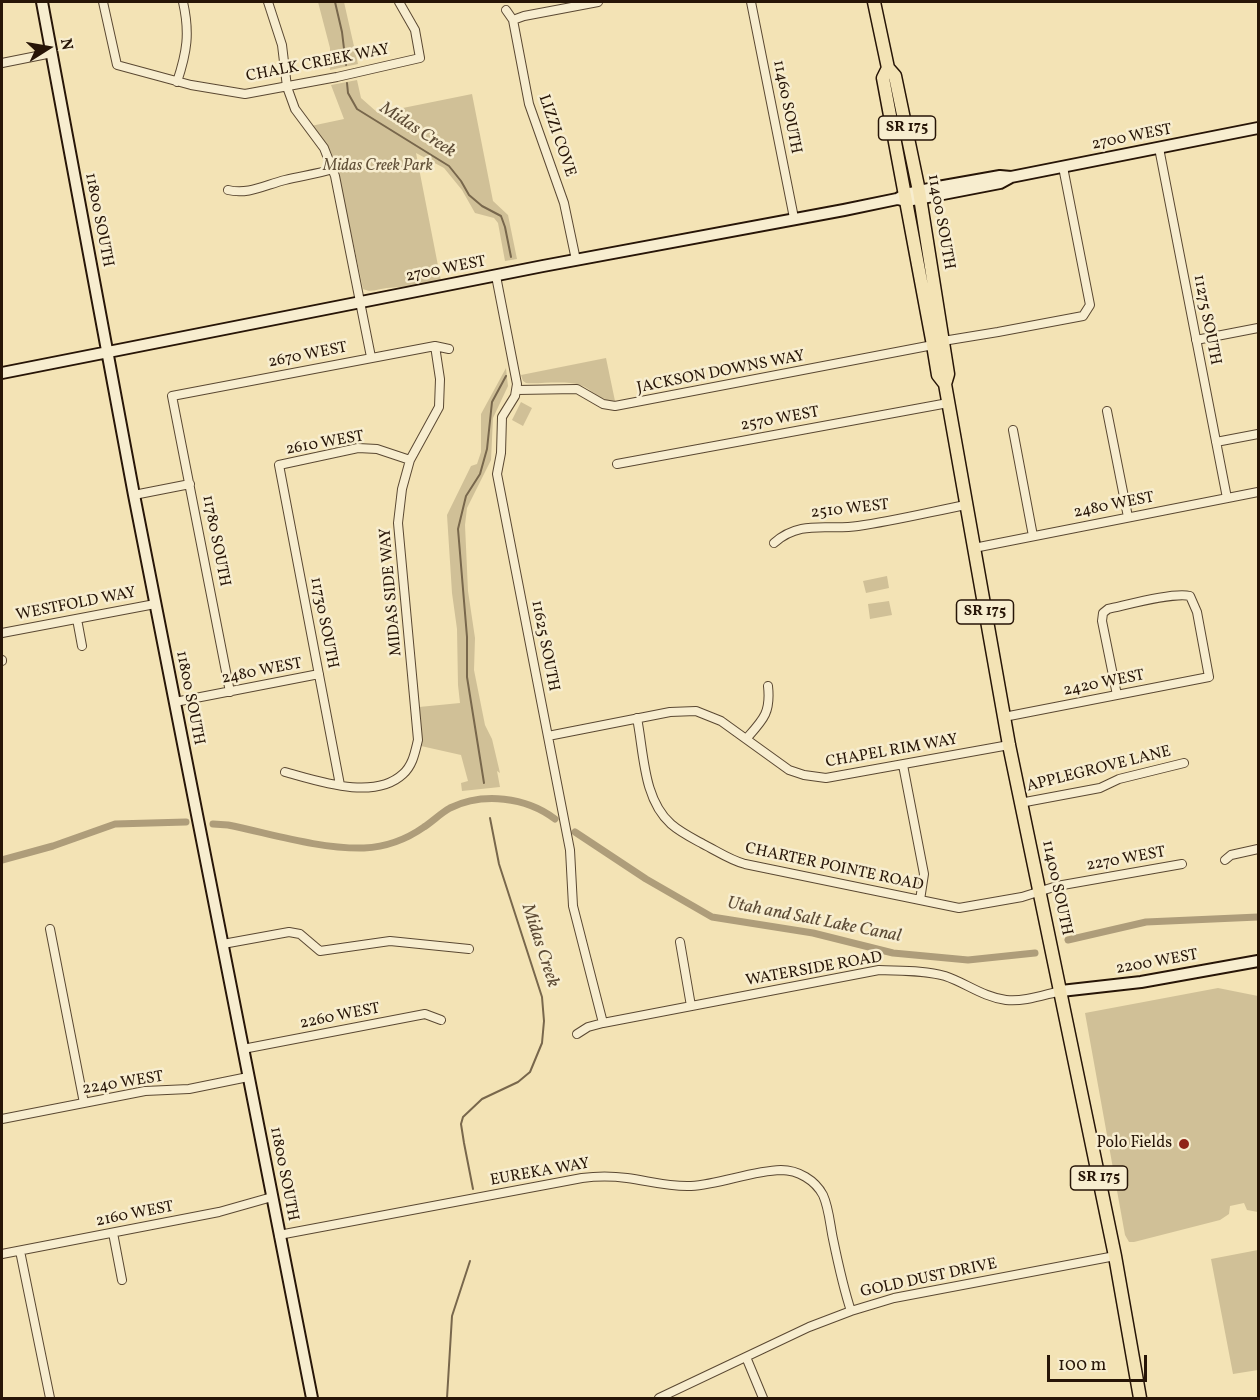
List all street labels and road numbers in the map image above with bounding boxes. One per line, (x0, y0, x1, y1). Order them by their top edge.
street label: CHALK CREEK WAY (245, 41, 391, 87)
street label: 11460 SOUTH (768, 59, 804, 155)
street label: LIZZI COVE (533, 92, 579, 180)
road number: SR 175 (878, 116, 936, 140)
street label: 2700 WEST (1090, 121, 1174, 155)
street label: 11800 SOUTH (79, 171, 117, 269)
street label: 11400 SOUTH (922, 173, 958, 271)
street label: 2700 WEST (404, 253, 488, 287)
street label: 11275 SOUTH (1188, 273, 1224, 367)
street label: 2670 WEST (267, 339, 349, 373)
street label: JACKSON DOWNS WAY (635, 347, 807, 399)
street label: 2570 WEST (739, 404, 821, 436)
street label: 2610 WEST (284, 428, 366, 460)
street label: 2480 WEST (1072, 489, 1156, 523)
street label: 11780 SOUTH (197, 494, 233, 588)
street label: 2510 WEST (810, 496, 890, 524)
street label: MIDAS SIDE WAY (377, 527, 407, 657)
street label: 11730 SOUTH (305, 576, 341, 670)
street label: WESTFOLD WAY (14, 584, 138, 626)
street label: 11625 SOUTH (526, 599, 562, 693)
road number: SR 175 (956, 600, 1014, 624)
street label: 11800 SOUTH (170, 649, 208, 747)
street label: 2480 WEST (220, 655, 304, 689)
street label: 2420 WEST (1062, 667, 1146, 701)
street label: CHAPEL RIM WAY (824, 731, 960, 773)
street label: APPLEGROVE LANE (1025, 743, 1173, 797)
street label: 11400 SOUTH (1037, 839, 1075, 937)
street label: CHARTER POINTE ROAD (743, 840, 925, 896)
street label: 2270 WEST (1085, 844, 1167, 876)
street label: 2200 WEST (1114, 946, 1200, 980)
street label: WATERSIDE ROAD (744, 949, 884, 991)
street label: 2260 WEST (298, 1000, 382, 1034)
street label: 2240 WEST (81, 1068, 165, 1100)
street label: 11800 SOUTH (264, 1125, 302, 1223)
street label: EUREKA WAY (489, 1155, 591, 1191)
road number: SR 175 (1070, 1166, 1128, 1190)
street label: 2160 WEST (94, 1198, 176, 1232)
street label: GOLD DUST DRIVE (859, 1255, 999, 1303)

